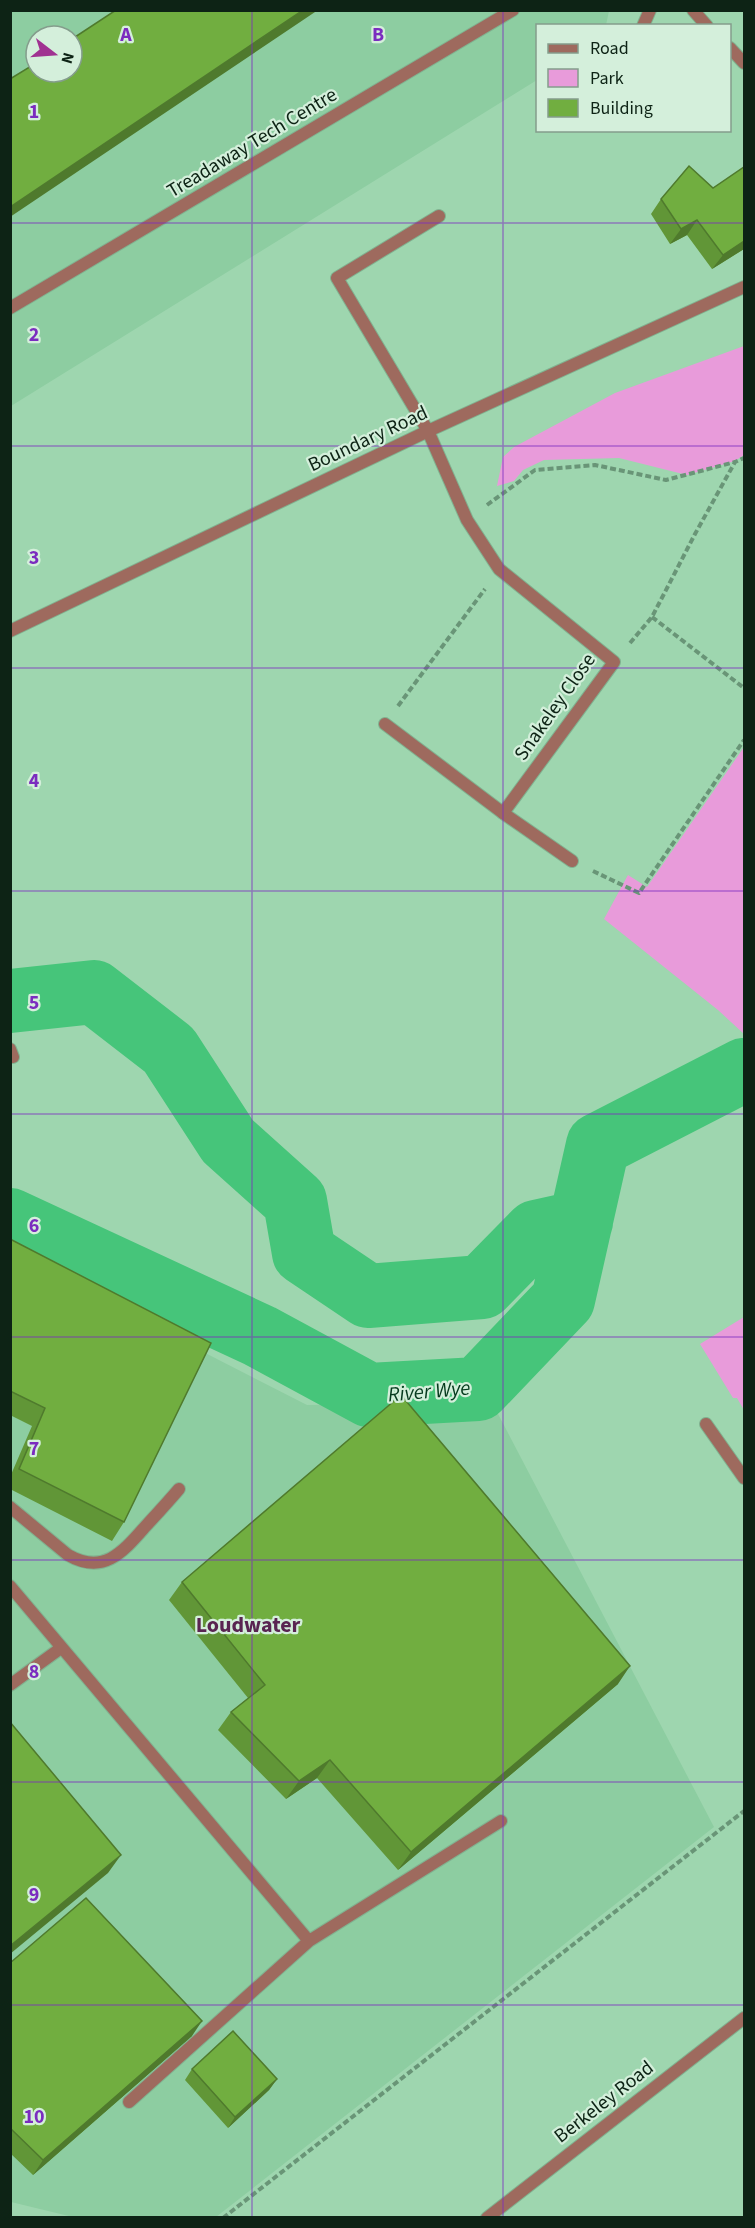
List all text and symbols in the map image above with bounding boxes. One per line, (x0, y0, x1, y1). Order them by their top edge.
text: A (119, 21, 132, 49)
text: B (372, 21, 384, 49)
north arrow (24, 24, 84, 84)
legend (536, 24, 731, 132)
text: Road (590, 36, 629, 61)
text: N (55, 50, 79, 66)
text: Park (590, 66, 624, 91)
street label: Treadaway Tech Centre (162, 81, 342, 205)
text: Building (590, 96, 653, 121)
text: 1 (29, 98, 39, 126)
text: 2 (29, 321, 39, 349)
street label: Boundary Road (303, 399, 433, 479)
text: 3 (29, 544, 39, 572)
street label: Snakeley Close (508, 648, 602, 766)
text: 4 (29, 767, 40, 795)
text: 5 (29, 989, 39, 1017)
text: 6 (29, 1212, 39, 1240)
water label: River Wye (386, 1372, 472, 1410)
text: 7 (29, 1435, 39, 1463)
district label: Loudwater (196, 1609, 301, 1641)
text: 8 (29, 1658, 39, 1686)
text: 9 (29, 1881, 39, 1909)
street label: Berkeley Road (548, 2054, 660, 2150)
text: 10 (23, 2103, 45, 2131)

